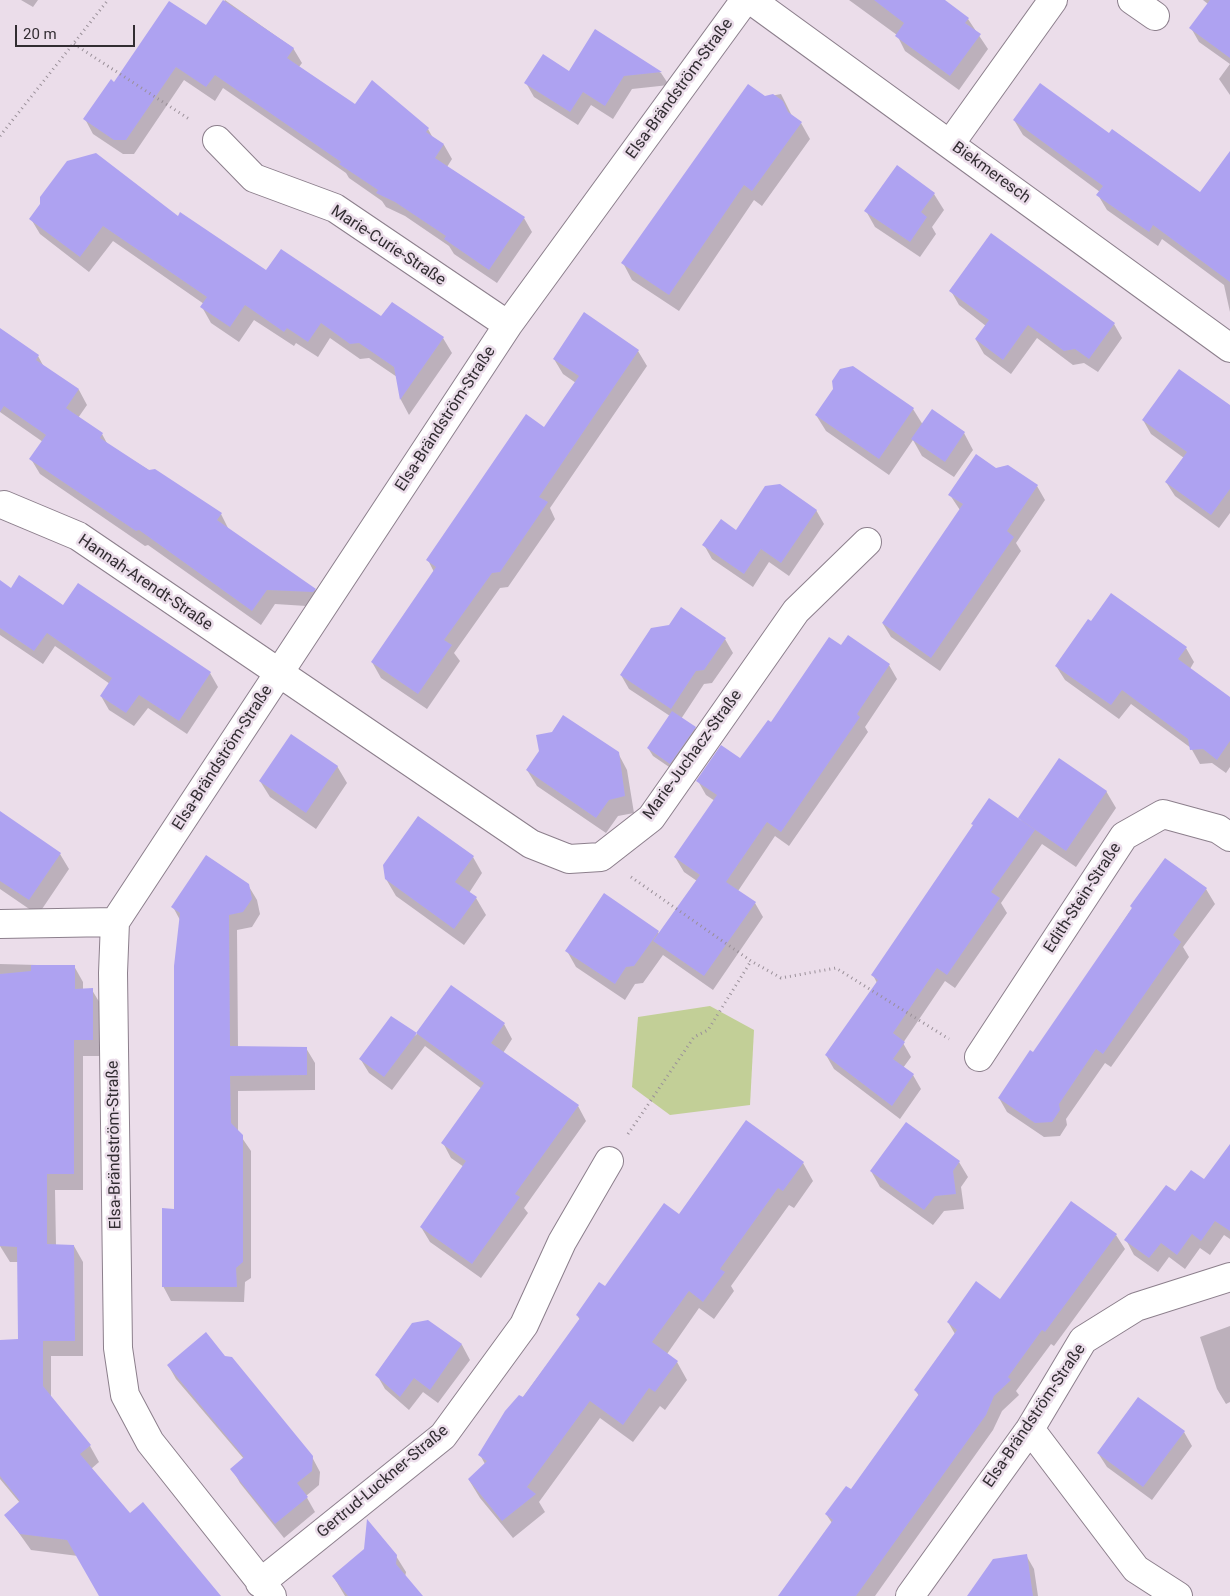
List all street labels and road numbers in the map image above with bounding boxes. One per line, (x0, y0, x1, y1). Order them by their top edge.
street label: Elsa-Brändström-Straße (623, 15, 737, 163)
street label: Biekmeresch (948, 138, 1034, 208)
street label: Marie-Curie-Straße (327, 202, 449, 290)
street label: Elsa-Brändström-Straße (392, 343, 500, 495)
street label: Hannah-Arendt-Straße (74, 531, 216, 635)
street label: Elsa-Brändström-Straße (169, 682, 277, 834)
street label: Marie-Juchacz-Straße (639, 686, 747, 824)
street label: Edith-Stein-Straße (1040, 839, 1126, 957)
street label: Elsa-Brändström-Straße (104, 1060, 126, 1230)
street label: Elsa-Brändström-Straße (980, 1341, 1090, 1491)
street label: Gertrud-Luckner-Straße (313, 1421, 453, 1543)

